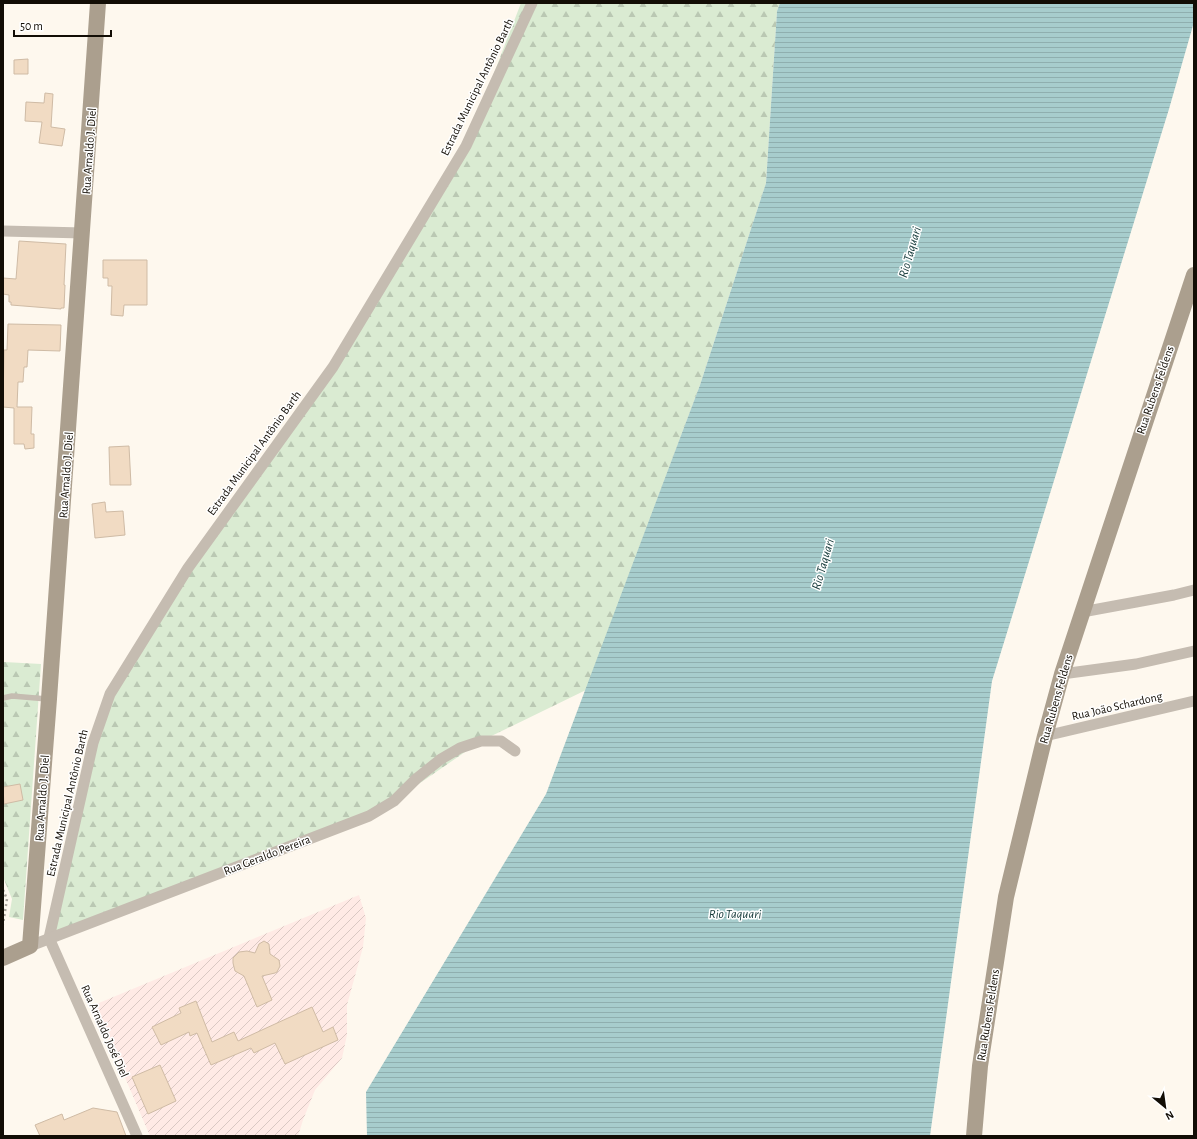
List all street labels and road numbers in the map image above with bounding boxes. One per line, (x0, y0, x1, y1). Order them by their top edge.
street label: Estrada Municipal Antônio Barth (439, 17, 515, 157)
street label: Rua Arnaldo J. Diel (80, 107, 98, 195)
street label: Rua Rubens Feldens (1134, 344, 1176, 436)
street label: Estrada Municipal Antônio Barth (205, 388, 303, 518)
street label: Rua Arnaldo J. Diel (57, 431, 75, 519)
street label: Rua Rubens Feldens (1037, 653, 1075, 745)
street label: Rua João Schardong (1071, 690, 1164, 722)
street label: Estrada Municipal Antônio Barth (44, 728, 90, 878)
street label: Rua Arnaldo J. Diel (33, 754, 51, 842)
street label: Rua Geraldo Pereira (222, 833, 312, 877)
street label: Rua Rubens Feldens (975, 968, 1001, 1062)
street label: Rua Arnaldo José Diel (79, 983, 131, 1079)

